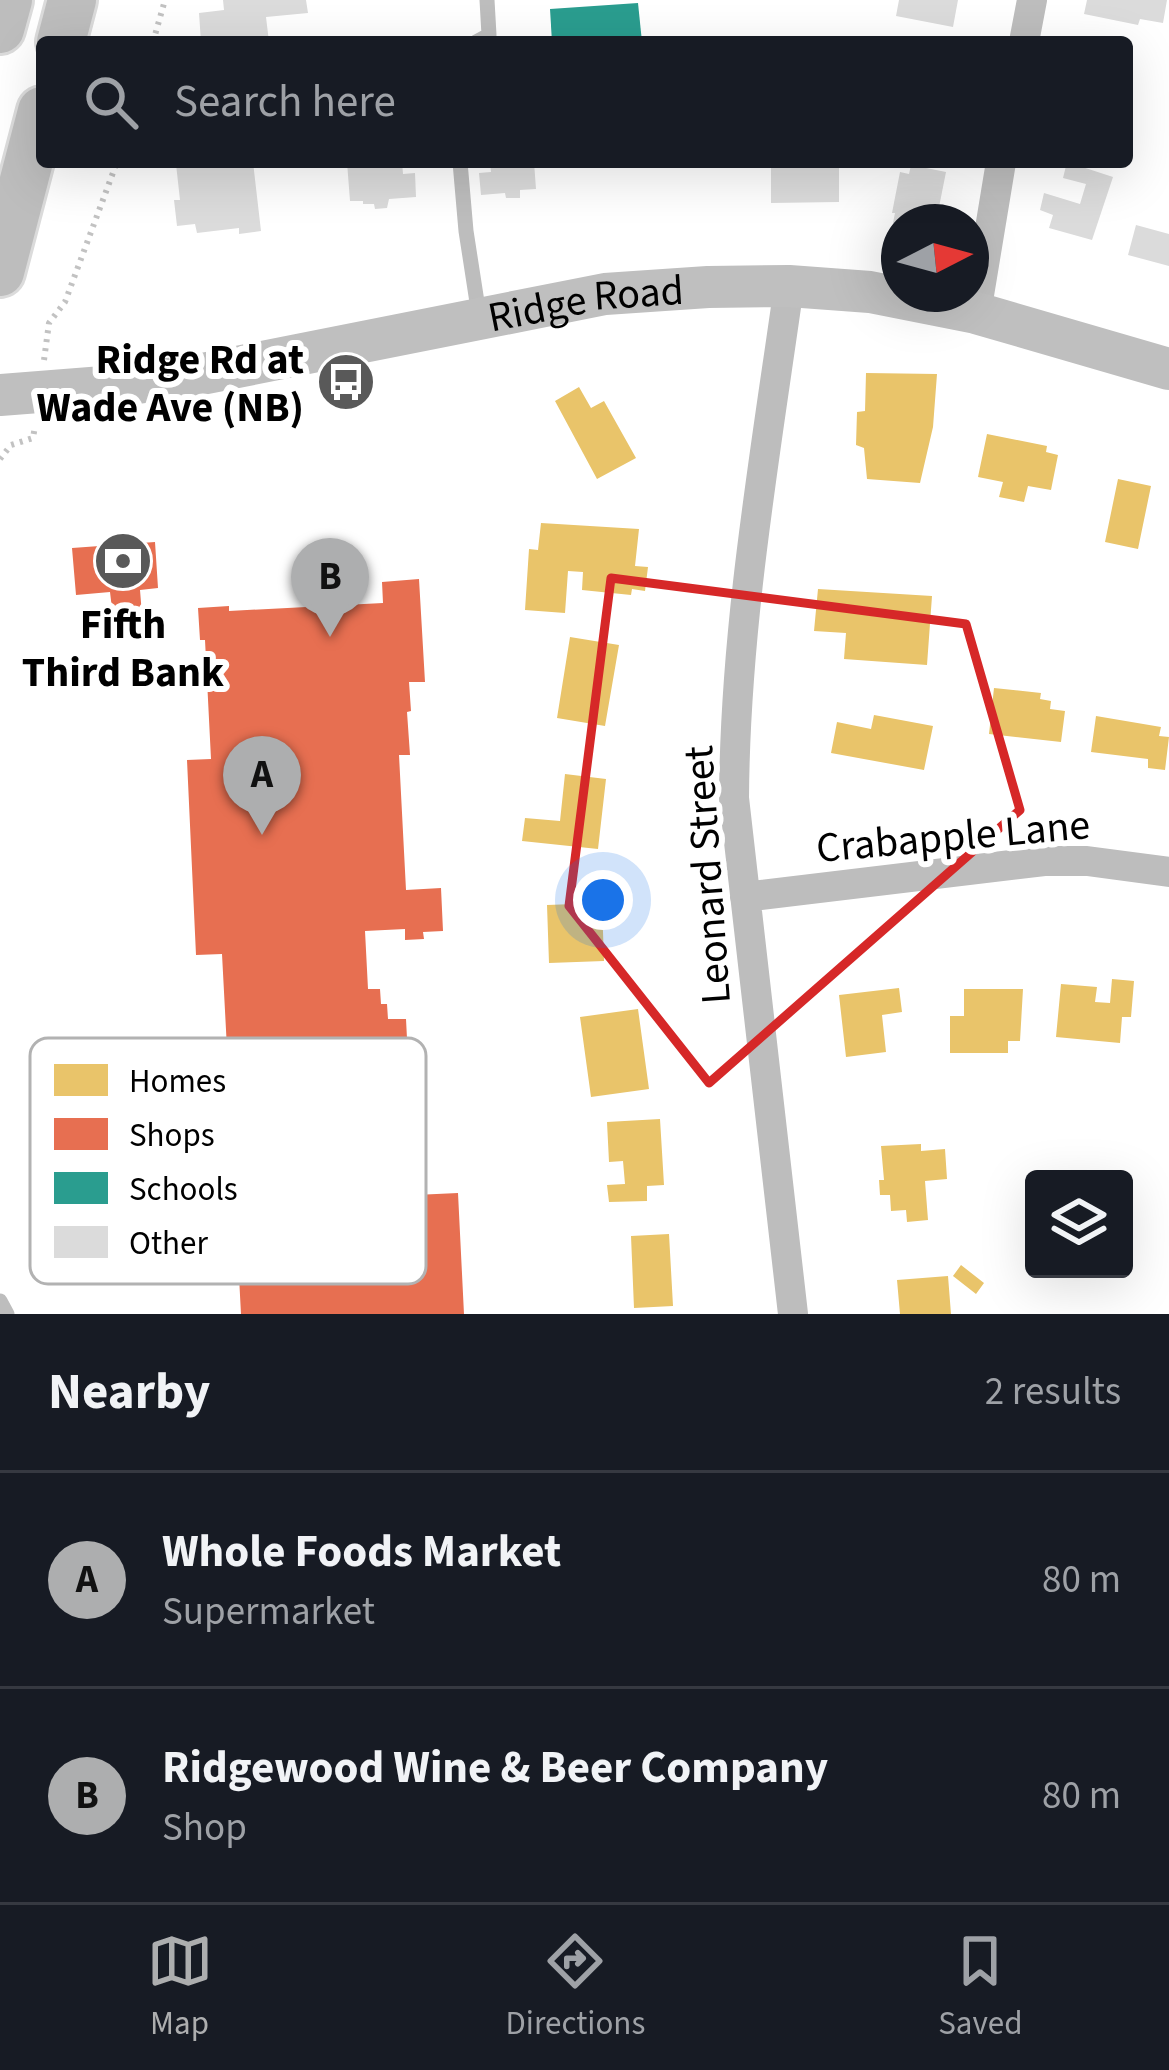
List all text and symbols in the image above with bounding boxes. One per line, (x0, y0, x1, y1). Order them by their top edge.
search box (36, 36, 1133, 168)
icon: search (78, 69, 144, 135)
text: Search here (174, 70, 396, 134)
north arrow (881, 204, 989, 312)
street label: Ridge Road (483, 261, 686, 349)
place label: Ridge Rd at Wade Ave (NB) (37, 330, 304, 438)
bus stop icon: Ridge Rd at Wade Ave (NB) (315, 351, 377, 413)
bank icon: Fifth Third Bank (92, 530, 154, 592)
pin: B (291, 538, 369, 637)
place label: Fifth Third Bank (22, 595, 224, 703)
pin: A (223, 736, 301, 835)
street label: Leonard Street (669, 744, 747, 1006)
street label: Crabapple Lane (814, 795, 1093, 879)
your location (573, 870, 633, 930)
legend (30, 1038, 426, 1284)
text: Homes (129, 1058, 226, 1105)
text: Shops (129, 1112, 215, 1159)
text: Schools (129, 1166, 238, 1213)
map controls (1025, 1170, 1133, 1278)
button: layers (1025, 1170, 1133, 1278)
text: Other (129, 1220, 208, 1267)
text: Nearby (48, 1356, 210, 1428)
text: 2 results (985, 1364, 1121, 1420)
text: Whole Foods Market (162, 1520, 561, 1584)
text: A (76, 1552, 98, 1608)
text: 80 m (1042, 1552, 1121, 1608)
text: Supermarket (162, 1584, 375, 1640)
text: Ridgewood Wine & Beer Company (162, 1736, 828, 1800)
text: B (75, 1768, 99, 1824)
text: 80 m (1042, 1768, 1121, 1824)
text: Shop (162, 1800, 247, 1856)
tab: Map (147, 1928, 213, 2047)
tab: Directions (506, 1928, 645, 2047)
tab: Saved (938, 1928, 1022, 2047)

